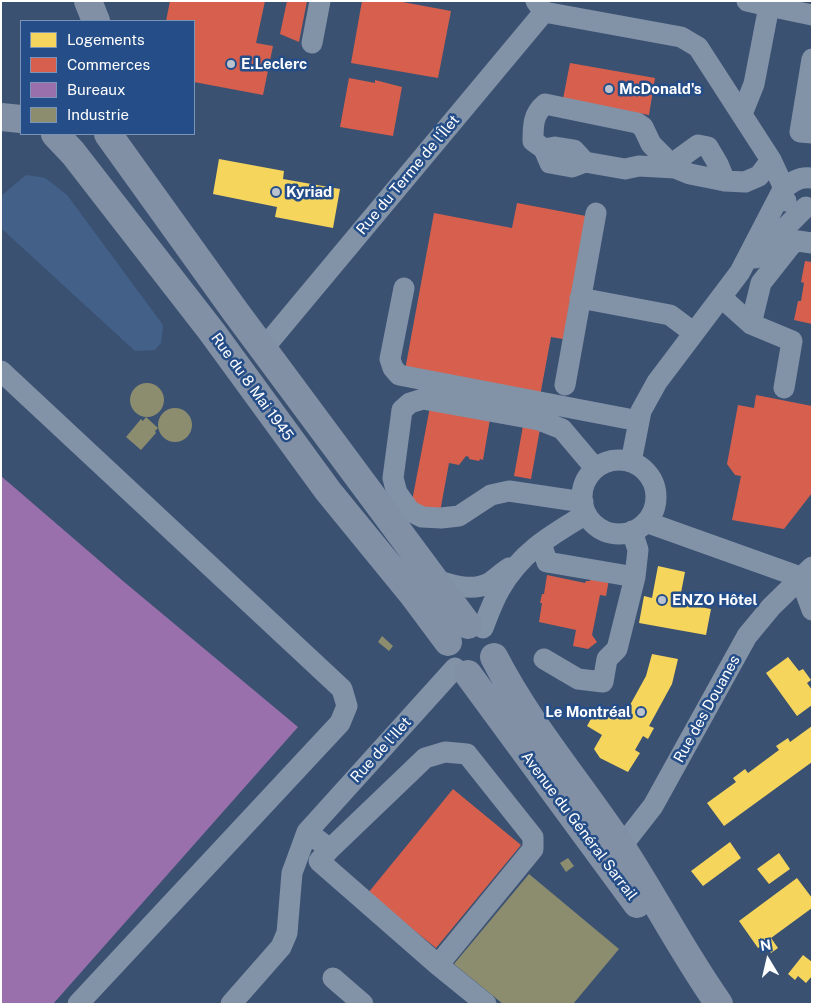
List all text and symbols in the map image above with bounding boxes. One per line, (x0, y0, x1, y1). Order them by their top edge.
legend (20, 20, 195, 135)
text: Logements (67, 31, 145, 48)
place label: E.Leclerc (241, 55, 307, 73)
text: Commerces (67, 56, 150, 73)
marker: E.Leclerc (225, 58, 237, 70)
place label: McDonald's (619, 80, 702, 98)
text: Bureaux (67, 81, 125, 98)
marker: McDonald's (603, 83, 615, 95)
text: Industrie (67, 106, 129, 123)
street label: Rue du Terme de l'Îlet (353, 112, 463, 238)
place label: Kyriad (286, 183, 332, 201)
marker: Kyriad (270, 186, 282, 198)
street label: Rue du 8 Mai 1945 (207, 330, 297, 444)
place label: ENZO Hôtel (672, 591, 757, 609)
marker: ENZO Hôtel (656, 594, 668, 606)
street label: Rue des Douanes (670, 652, 744, 766)
place label: Le Montréal (545, 703, 631, 721)
marker: Le Montréal (635, 706, 647, 718)
street label: Rue de l'Ilet (347, 714, 415, 786)
street label: Avenue du Général Sarrail (517, 748, 641, 904)
north arrow (743, 935, 793, 985)
text: N (759, 936, 772, 954)

